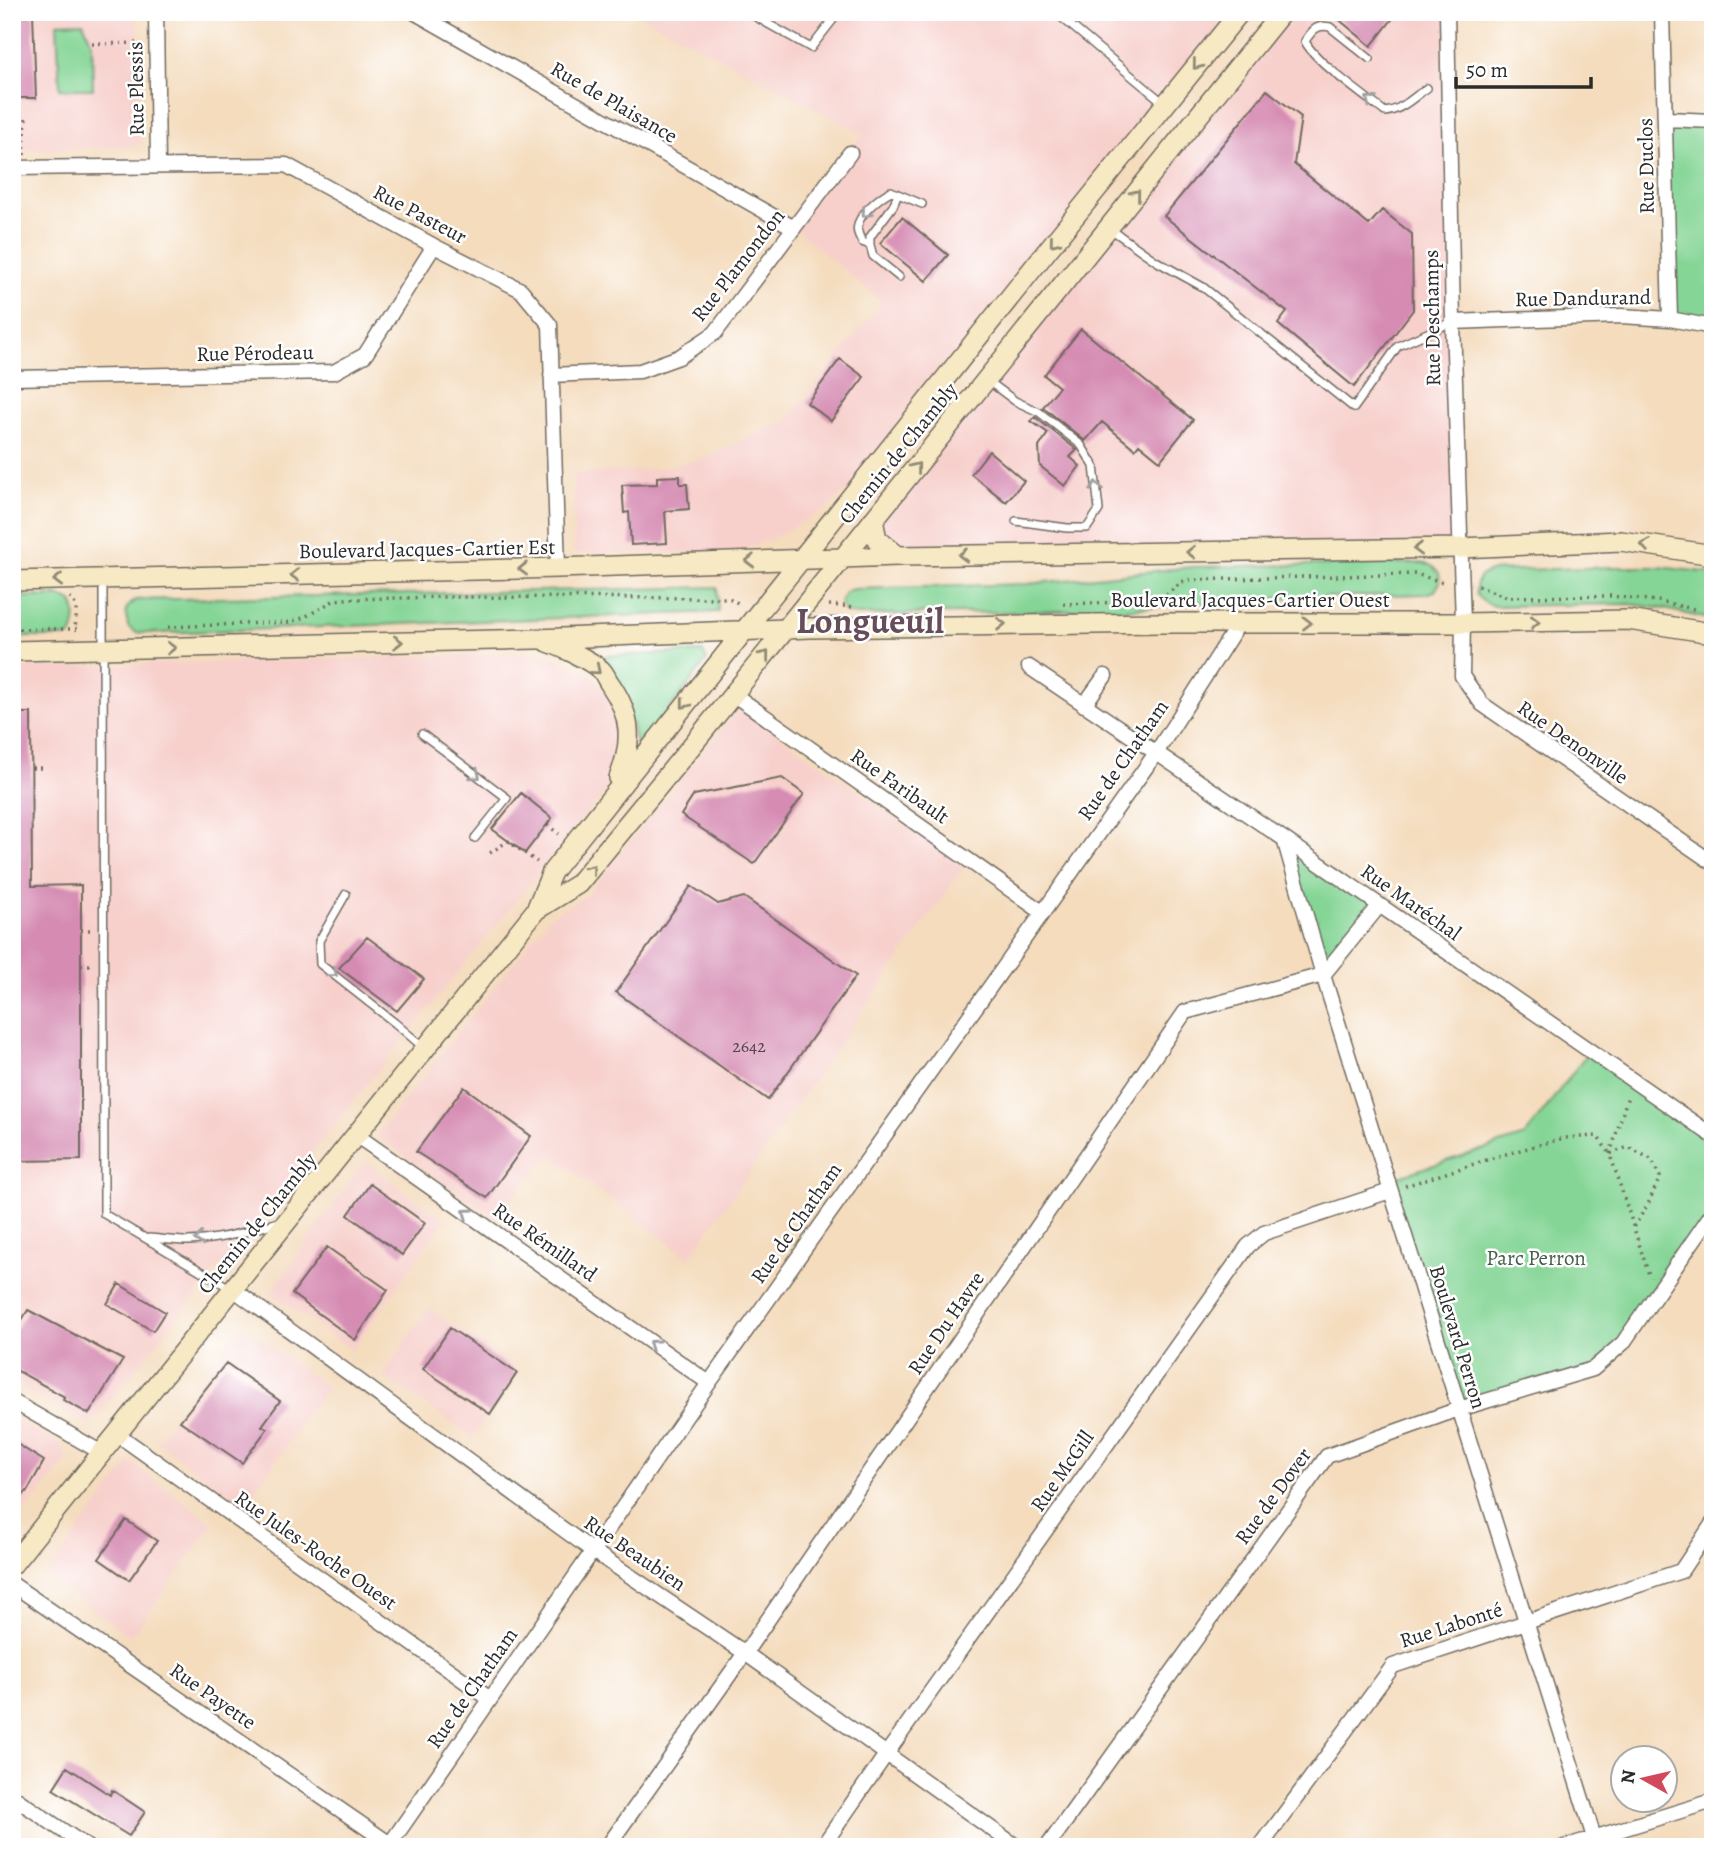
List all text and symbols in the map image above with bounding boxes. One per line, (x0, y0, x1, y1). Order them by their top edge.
street label: Rue Plessis (121, 42, 151, 136)
scale bar (1456, 46, 1590, 90)
street label: Rue de Plaisance (545, 54, 683, 150)
text: 50 m (1466, 56, 1508, 84)
one-way arrow (1193, 57, 1205, 70)
one-way arrow (1366, 96, 1378, 109)
street label: Rue Duclos (1631, 118, 1661, 214)
street label: Rue Pasteur (368, 178, 472, 250)
one-way arrow (1127, 190, 1140, 202)
street label: Rue Plamondon (685, 203, 791, 327)
one-way arrow (862, 205, 874, 218)
one-way arrow (1049, 235, 1062, 247)
street label: Rue Deschamps (1417, 249, 1447, 387)
street label: Rue Dandurand (1515, 283, 1652, 313)
street label: Rue Pérodeau (196, 338, 315, 368)
street label: Chemin de Chambly (832, 376, 964, 530)
one-way arrow (908, 462, 920, 475)
one-way arrow (1089, 480, 1104, 492)
street label: Boulevard Jacques-Cartier Est (298, 533, 556, 565)
one-way arrow (1639, 538, 1651, 553)
one-way arrow (1412, 541, 1423, 556)
one-way arrow (1185, 544, 1195, 560)
one-way arrow (958, 547, 968, 563)
one-way arrow (744, 553, 755, 568)
one-way arrow (517, 562, 528, 577)
one-way arrow (290, 567, 300, 583)
one-way arrow (52, 572, 62, 588)
street label: Boulevard Jacques-Cartier Ouest (1110, 586, 1390, 614)
district label: Longueuil (796, 597, 944, 645)
one-way arrow (1530, 614, 1540, 630)
one-way arrow (1302, 615, 1313, 631)
one-way arrow (996, 617, 1007, 632)
one-way arrow (393, 635, 404, 650)
one-way arrow (166, 640, 176, 656)
one-way arrow (757, 650, 769, 663)
one-way arrow (589, 661, 601, 674)
street label: Rue Denonville (1512, 693, 1634, 791)
street label: Rue de Chatham (1071, 694, 1175, 826)
one-way arrow (681, 695, 693, 708)
street label: Rue Faribault (845, 742, 955, 830)
one-way arrow (468, 767, 481, 780)
street label: Rue Maréchal (1355, 857, 1467, 947)
one-way arrow (582, 865, 595, 877)
one-way arrow (325, 965, 337, 978)
house number: 2642 (732, 1034, 766, 1058)
street label: Chemin de Chambly (191, 1146, 323, 1300)
street label: Rue de Chatham (744, 1157, 848, 1289)
street label: Rue Rémillard (487, 1196, 603, 1289)
one-way arrow (462, 1209, 475, 1221)
one-way arrow (193, 1231, 204, 1246)
park label: Parc Perron (1486, 1244, 1586, 1272)
street label: Boulevard Perron (1423, 1262, 1493, 1412)
street label: Rue Du Havre (901, 1266, 991, 1380)
one-way arrow (648, 1340, 661, 1352)
street label: Rue McGill (1024, 1425, 1100, 1517)
street label: Rue de Dover (1228, 1442, 1318, 1550)
street label: Rue Jules-Roche Ouest (229, 1483, 403, 1617)
street label: Rue Beaubien (578, 1509, 692, 1597)
street label: Rue Labonté (1396, 1595, 1506, 1655)
street label: Rue de Chatham (420, 1622, 524, 1754)
street label: Rue Payette (164, 1656, 262, 1736)
north arrow (1610, 1744, 1680, 1814)
text: N (1614, 1768, 1642, 1785)

